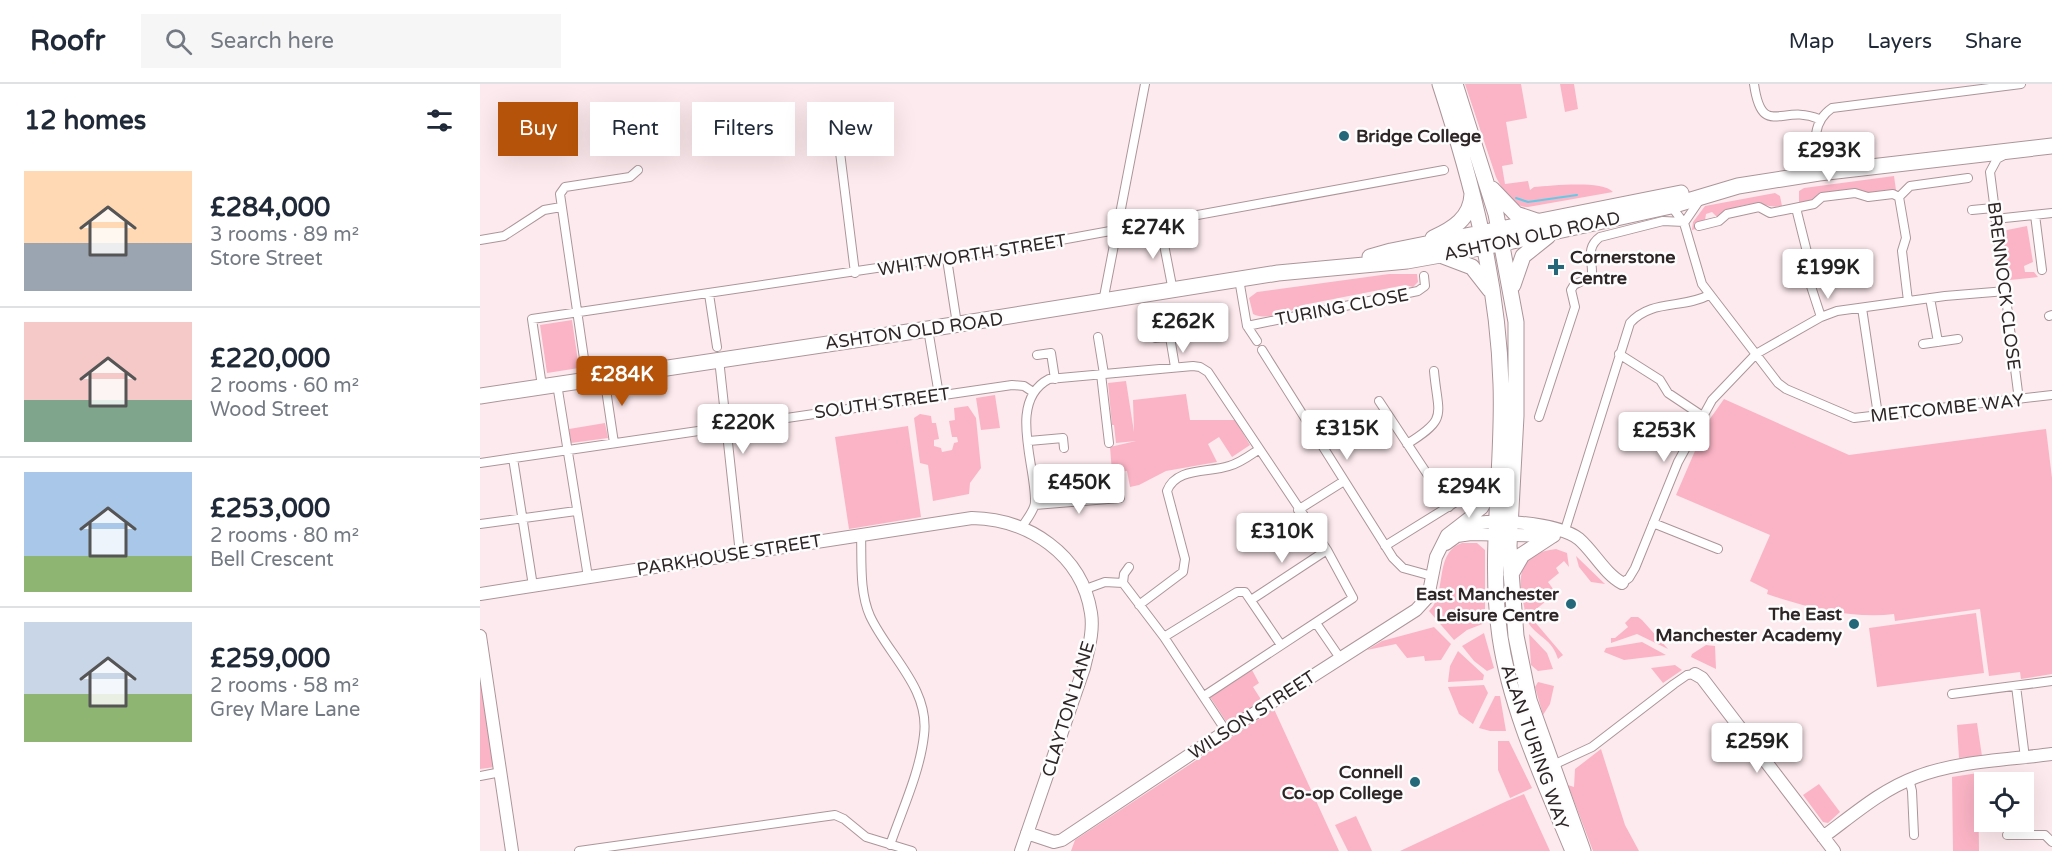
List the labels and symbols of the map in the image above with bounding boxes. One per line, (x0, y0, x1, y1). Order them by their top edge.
place label: Bridge College (1356, 125, 1481, 147)
marker: Bridge College (1337, 129, 1351, 143)
pin: £293K (1787, 132, 1871, 183)
street label: BRENNOCK CLOSE (1983, 200, 2025, 372)
street label: ASHTON OLD ROAD (1442, 207, 1622, 265)
pin: £274K (1111, 209, 1195, 260)
street label: WHITWORTH STREET (876, 229, 1068, 281)
place label: Cornerstone Centre (1570, 246, 1676, 289)
pin: £199K (1786, 249, 1870, 300)
marker: Cornerstone Centre (1547, 258, 1565, 276)
street label: TURING CLOSE (1273, 283, 1411, 331)
pin: £262K (1141, 303, 1225, 354)
street label: ASHTON OLD ROAD (823, 308, 1005, 354)
pin: £284K (580, 356, 664, 407)
street label: SOUTH STREET (813, 383, 951, 423)
street label: METCOMBE WAY (1869, 389, 2025, 427)
pin: £220K (701, 404, 785, 455)
pin: £315K (1305, 410, 1389, 461)
pin: £253K (1622, 412, 1706, 463)
pin: £450K (1037, 464, 1121, 515)
pin: £294K (1427, 468, 1511, 519)
pin: £310K (1240, 513, 1324, 564)
street label: PARKHOUSE STREET (635, 530, 823, 580)
place label: East Manchester Leisure Centre (1416, 583, 1560, 626)
marker: East Manchester Leisure Centre (1564, 597, 1578, 611)
place label: The East Manchester Academy (1655, 603, 1842, 646)
marker: The East Manchester Academy (1847, 617, 1861, 631)
street label: CLAYTON LANE (1037, 638, 1099, 780)
street label: ALAN TURING WAY (1496, 661, 1574, 833)
street label: WILSON STREET (1185, 666, 1320, 764)
pin: £259K (1715, 723, 1799, 774)
place label: Connell Co-op College (1282, 761, 1403, 804)
marker: Connell Co-op College (1408, 775, 1422, 789)

